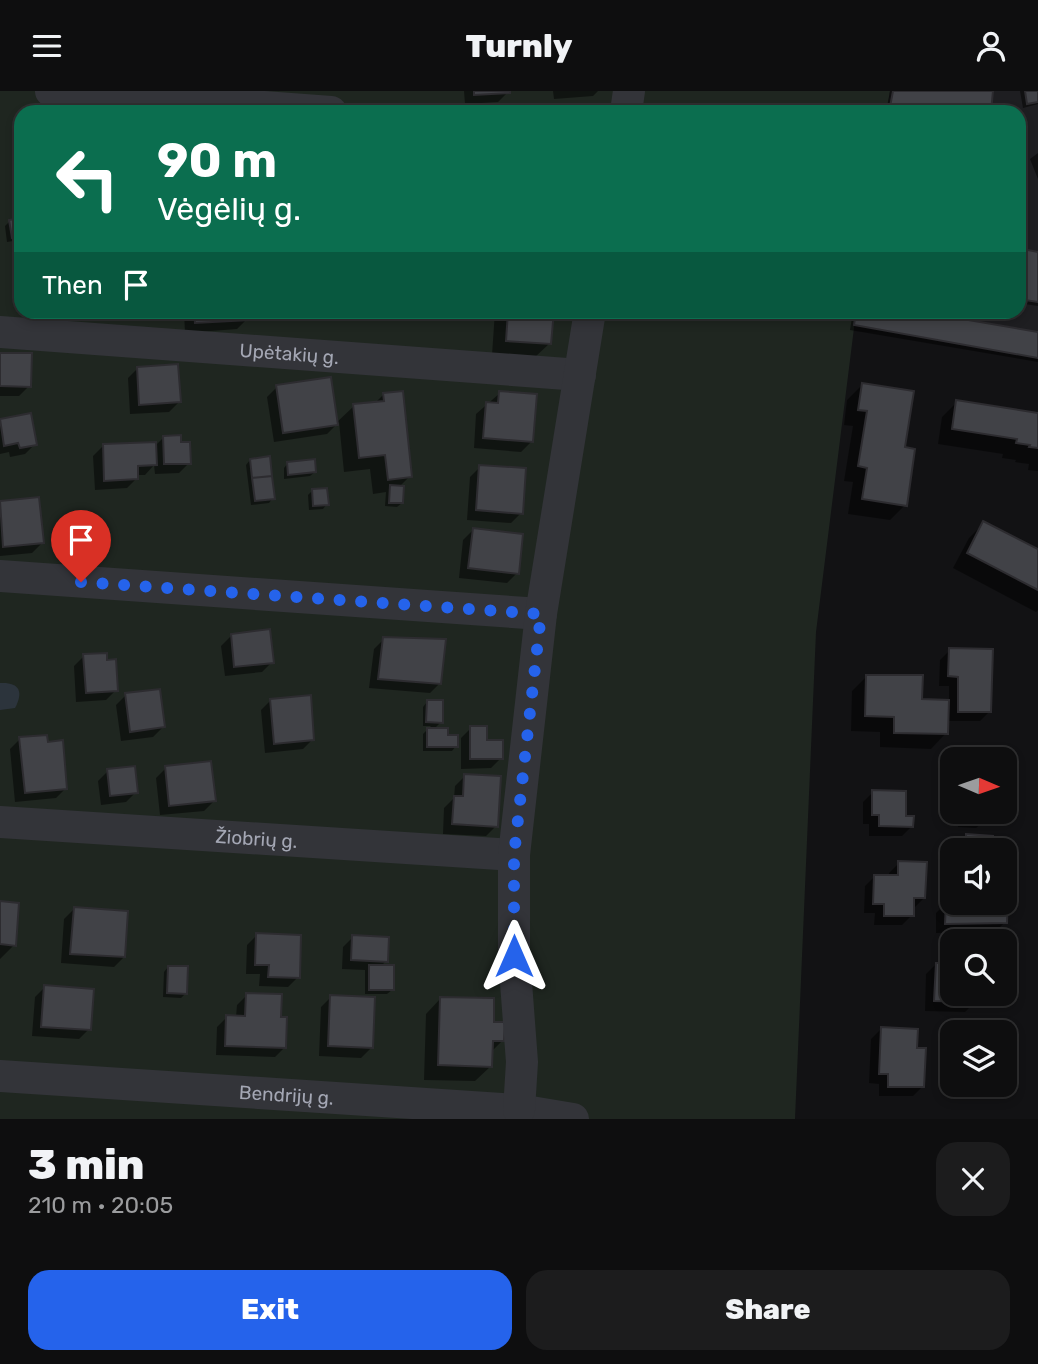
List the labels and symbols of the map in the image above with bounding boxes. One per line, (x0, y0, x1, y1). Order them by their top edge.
street label: Upėtakių g. (239, 338, 340, 369)
pin (51, 510, 111, 582)
north arrow (940, 747, 1017, 824)
street label: Žiobrių g. (215, 824, 298, 853)
position arrow (477, 919, 551, 993)
street label: Bendrijų g. (238, 1080, 335, 1109)

